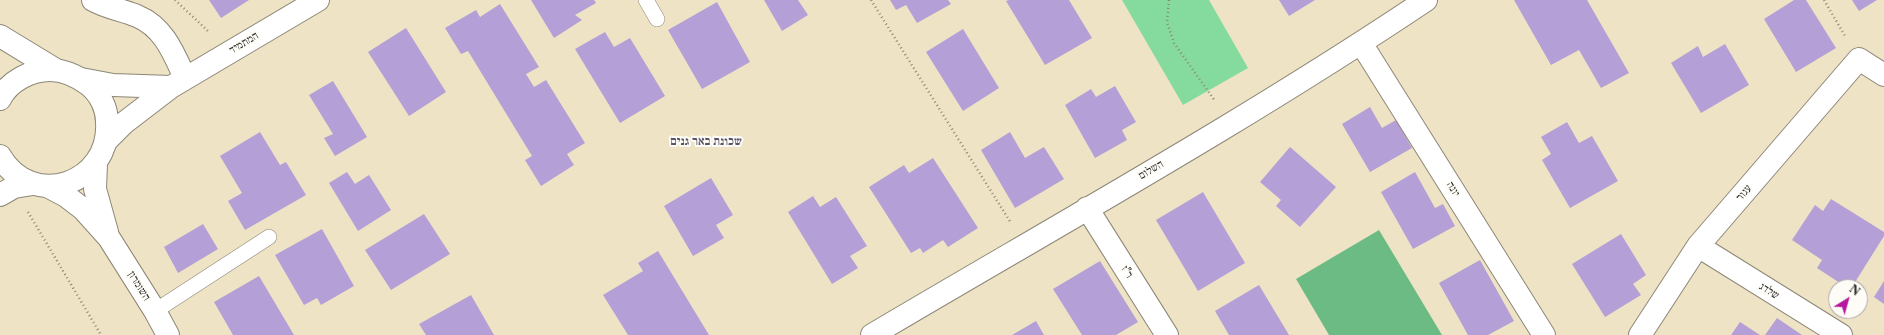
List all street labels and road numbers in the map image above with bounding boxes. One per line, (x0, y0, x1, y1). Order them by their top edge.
street label: המתמיד (227, 29, 261, 57)
street label: השלום (1136, 158, 1166, 182)
street label: יונה (1443, 179, 1463, 199)
street label: עגור (1733, 182, 1755, 204)
street label: ר"ז (1118, 263, 1136, 281)
street label: השומרון (125, 269, 153, 303)
street label: שלדג (1757, 280, 1781, 302)

